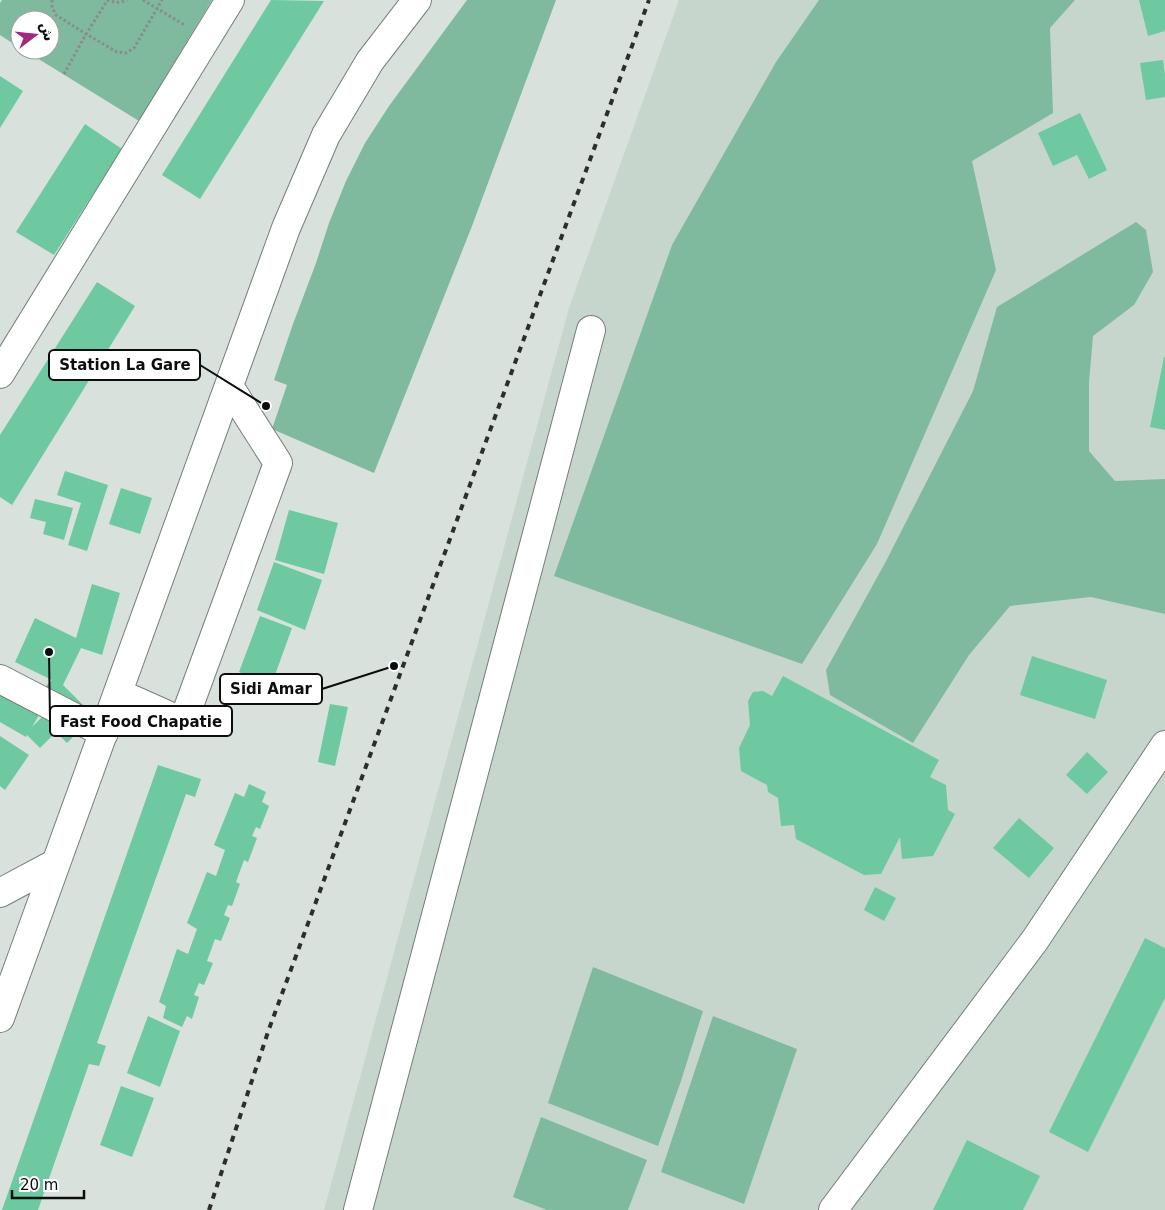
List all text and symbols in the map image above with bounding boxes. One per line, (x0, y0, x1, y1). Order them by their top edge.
north arrow (10, 10, 60, 60)
text: ش (37, 20, 58, 43)
callout: Station La Gare (49, 350, 200, 380)
text: Station La Gare (59, 356, 191, 374)
callout: Sidi Amar (220, 674, 322, 704)
text: Sidi Amar (230, 680, 313, 698)
callout: Fast Food Chapatie (50, 706, 232, 736)
text: Fast Food Chapatie (60, 713, 222, 731)
scale bar (12, 1168, 85, 1200)
text: 20 m (20, 1176, 58, 1194)

